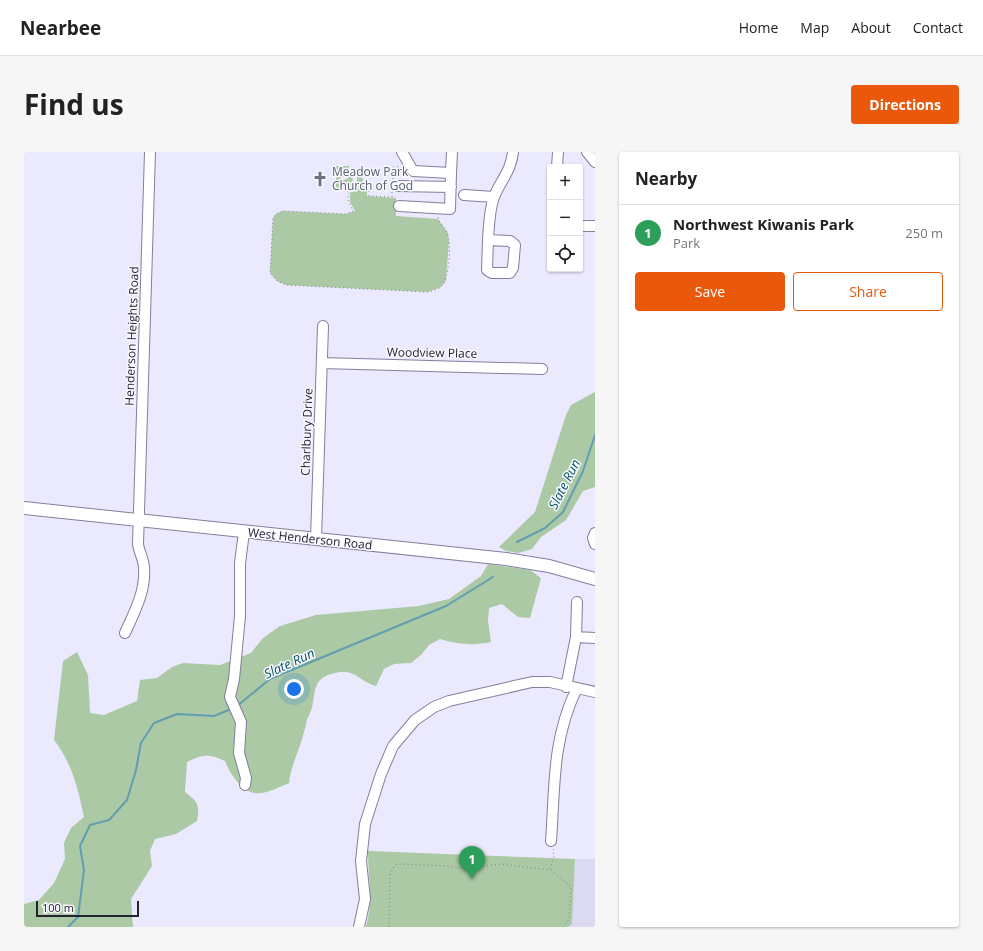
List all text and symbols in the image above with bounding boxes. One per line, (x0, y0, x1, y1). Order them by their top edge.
text: Nearbee (20, 15, 101, 41)
text: Home (739, 18, 778, 37)
text: Map (800, 18, 829, 37)
text: About (851, 18, 891, 37)
text: Contact (913, 18, 963, 37)
text: Find us (24, 85, 124, 123)
button: Directions (851, 85, 959, 124)
place label: Meadow Park Church of God (332, 163, 413, 194)
map controls (547, 164, 583, 272)
button: + (547, 164, 583, 200)
text: Nearby (635, 167, 697, 190)
church icon: Meadow Park Church of God (311, 170, 329, 188)
button: − (547, 200, 583, 236)
text: Northwest Kiwanis Park (673, 214, 854, 234)
text: 1 (644, 224, 652, 242)
text: 250 m (905, 224, 943, 242)
text: Park (673, 234, 700, 252)
button: locate (547, 236, 583, 272)
street label: Henderson Heights Road (121, 266, 142, 406)
button: Save (635, 272, 785, 311)
button: Share (793, 272, 943, 311)
street label: Woodview Place (387, 343, 478, 362)
street label: Charlbury Drive (296, 388, 317, 476)
water label: Slate Run (544, 456, 584, 512)
street label: West Henderson Road (247, 524, 373, 553)
water label: Slate Run (261, 643, 317, 683)
your location (284, 679, 304, 699)
pin: 1 (459, 846, 485, 879)
scale bar (36, 899, 139, 918)
text: 100 m (42, 900, 74, 915)

